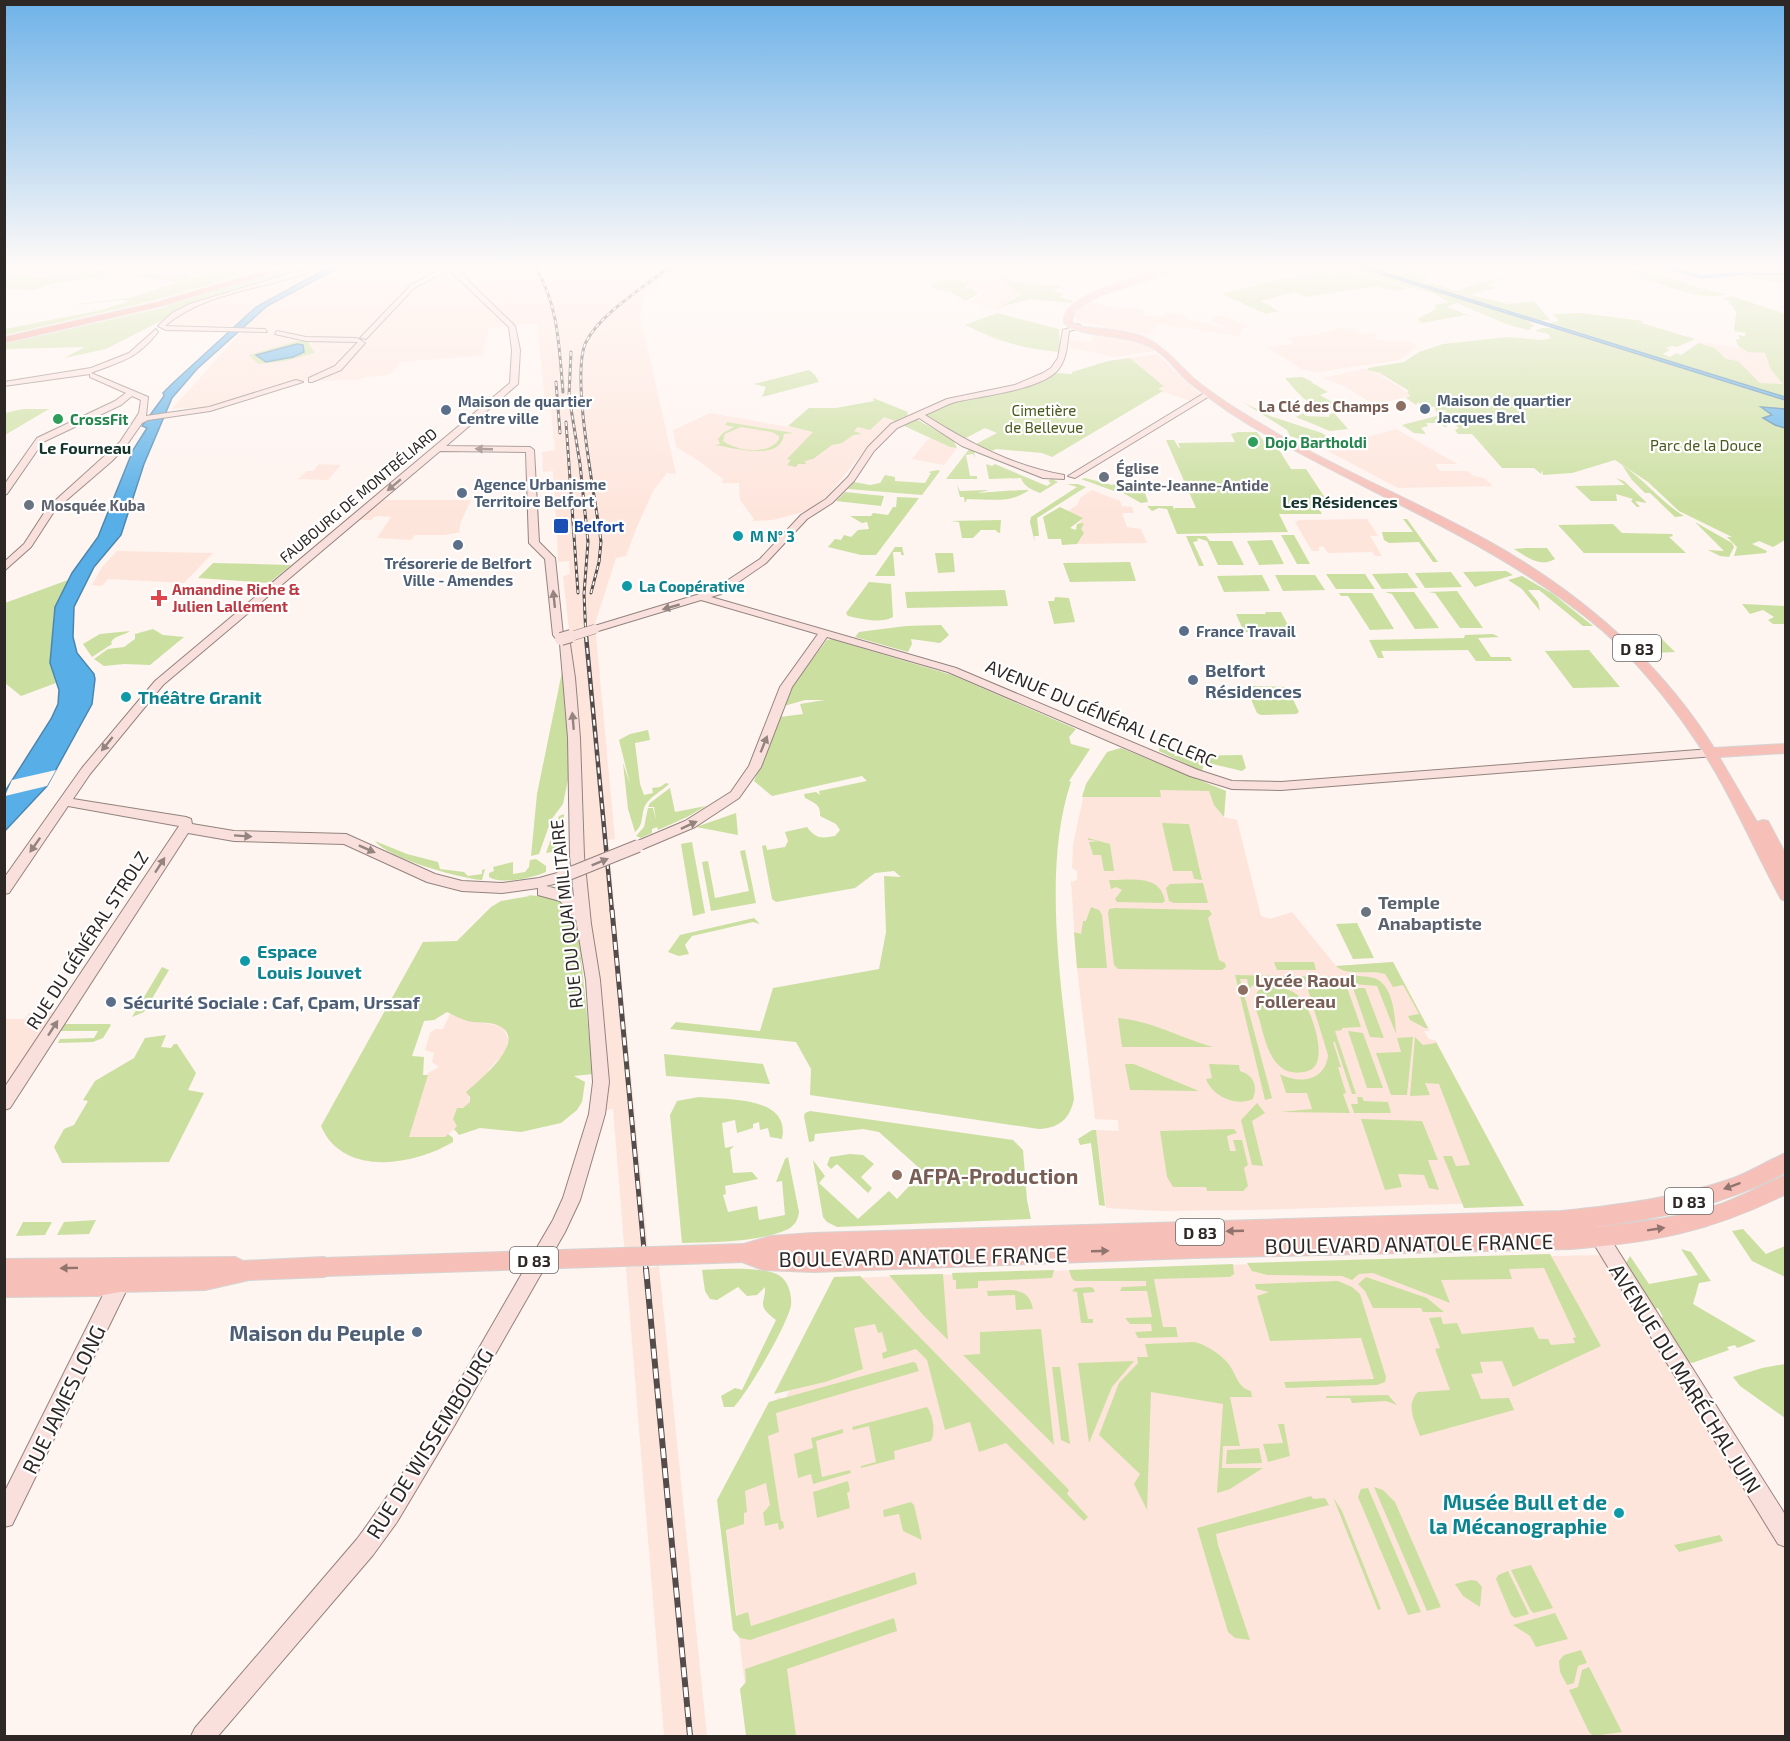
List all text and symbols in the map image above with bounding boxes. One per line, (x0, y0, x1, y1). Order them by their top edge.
place label: Maison de quartier Jacques Brel (1437, 391, 1572, 426)
place label: Maison de quartier Centre ville (458, 392, 593, 427)
place label: La Clé des Champs (1259, 397, 1389, 415)
marker: La Clé des Champs (1394, 399, 1408, 413)
park label: Cimetière de Bellevue (1005, 401, 1083, 436)
marker: Maison de quartier Jacques Brel (1418, 402, 1432, 416)
marker: Maison de quartier Centre ville (439, 403, 453, 417)
place label: CrossFit (70, 410, 129, 428)
marker: CrossFit (51, 412, 65, 426)
street label: FAUBOURG DE MONTBÉLIARD (276, 424, 440, 566)
place label: Dojo Bartholdi (1265, 433, 1367, 451)
marker: Dojo Bartholdi (1246, 435, 1260, 449)
park label: Parc de la Douce (1650, 436, 1762, 454)
district label: Le Fourneau (39, 438, 131, 457)
one-way arrow (475, 444, 494, 453)
place label: Église Sainte-Jeanne-Antide (1116, 458, 1269, 494)
marker: Église Sainte-Jeanne-Antide (1097, 470, 1111, 484)
place label: Agence Urbanisme Territoire Belfort (474, 475, 606, 510)
one-way arrow (387, 478, 402, 491)
marker: Agence Urbanisme Territoire Belfort (455, 486, 469, 500)
district label: Les Résidences (1282, 492, 1398, 511)
place label: Mosquée Kuba (41, 496, 145, 514)
marker: Mosquée Kuba (22, 498, 36, 512)
marker: Belfort (552, 517, 570, 535)
place label: Belfort (574, 517, 624, 535)
place label: M N° 3 (750, 527, 795, 545)
marker: M N° 3 (731, 529, 745, 543)
marker: Trésorerie de Belfort Ville - Amendes (451, 538, 465, 552)
place label: Trésorerie de Belfort Ville - Amendes (384, 554, 532, 589)
place label: La Coopérative (639, 577, 745, 595)
marker: La Coopérative (620, 579, 634, 593)
place label: Amandine Riche & Julien Lallement (172, 580, 301, 615)
marker: Amandine Riche & Julien Lallement (150, 589, 168, 607)
one-way arrow (549, 589, 559, 608)
one-way arrow (662, 603, 680, 612)
place label: France Travail (1196, 622, 1296, 640)
marker: France Travail (1177, 624, 1191, 638)
road number: D 83 (1613, 635, 1661, 661)
street label: AVENUE DU GÉNÉRAL LECLERC (983, 654, 1219, 772)
place label: Belfort Résidences (1205, 659, 1302, 702)
marker: Belfort Résidences (1186, 673, 1200, 687)
place label: Théâtre Granit (138, 686, 262, 708)
marker: Théâtre Granit (119, 690, 133, 704)
one-way arrow (568, 712, 578, 731)
one-way arrow (759, 735, 769, 753)
one-way arrow (102, 736, 114, 751)
street label: RUE DU QUAI MILITAIRE (545, 818, 587, 1010)
one-way arrow (680, 820, 697, 829)
one-way arrow (233, 831, 252, 841)
one-way arrow (29, 836, 41, 852)
one-way arrow (358, 844, 375, 853)
street label: RUE DU GÉNÉRAL STROLZ (21, 847, 153, 1033)
one-way arrow (154, 856, 165, 873)
one-way arrow (591, 857, 609, 867)
place label: Temple Anabaptiste (1378, 891, 1482, 934)
marker: Temple Anabaptiste (1359, 905, 1373, 919)
place label: Espace Louis Jouvet (257, 940, 362, 983)
marker: Espace Louis Jouvet (238, 954, 252, 968)
place label: Lycée Raoul Follereau (1255, 969, 1356, 1012)
marker: Lycée Raoul Follereau (1236, 983, 1250, 997)
place label: Sécurité Sociale : Caf, Cpam, Urssaf (123, 991, 421, 1013)
marker: Sécurité Sociale : Caf, Cpam, Urssaf (104, 995, 118, 1009)
one-way arrow (48, 1020, 59, 1036)
place label: AFPA-Production (909, 1163, 1078, 1188)
marker: AFPA-Production (890, 1168, 904, 1182)
one-way arrow (1723, 1182, 1741, 1192)
road number: D 83 (1665, 1188, 1713, 1214)
road number: D 83 (1176, 1219, 1224, 1245)
one-way arrow (1647, 1224, 1666, 1233)
one-way arrow (1226, 1226, 1245, 1236)
street label: BOULEVARD ANATOLE FRANCE (1265, 1228, 1553, 1258)
street label: BOULEVARD ANATOLE FRANCE (779, 1241, 1067, 1271)
road number: D 83 (510, 1247, 558, 1273)
one-way arrow (1090, 1247, 1109, 1256)
street label: AVENUE DU MARÉCHAL JUIN (1605, 1259, 1767, 1497)
one-way arrow (59, 1263, 78, 1273)
place label: Maison du Peuple (229, 1320, 405, 1345)
street label: RUE JAMES LONG (16, 1321, 110, 1477)
marker: Maison du Peuple (410, 1325, 424, 1339)
street label: RUE DE WISSEMBOURG (360, 1343, 498, 1543)
place label: Musée Bull et de la Mécanographie (1429, 1489, 1607, 1538)
marker: Musée Bull et de la Mécanographie (1612, 1506, 1626, 1520)

